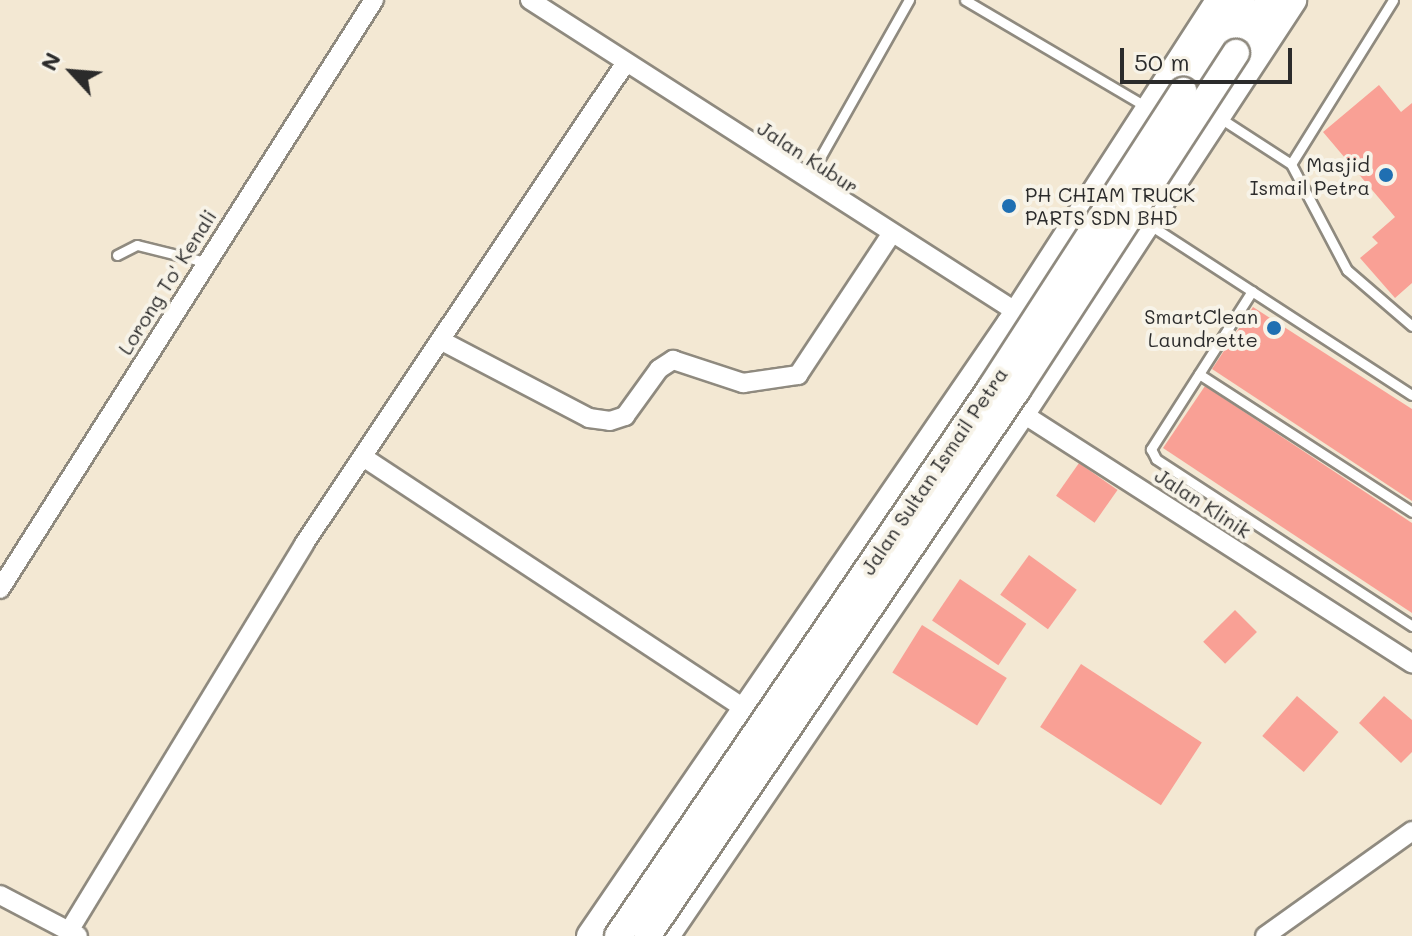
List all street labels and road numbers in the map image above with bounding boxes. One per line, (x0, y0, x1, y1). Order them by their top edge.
street label: Jalan Kubur (753, 116, 863, 198)
street label: Lorong To' Kenali (113, 205, 221, 359)
street label: Jalan Sultan Ismail Petra (856, 363, 1012, 579)
street label: Jalan Klinik (1151, 463, 1255, 543)

